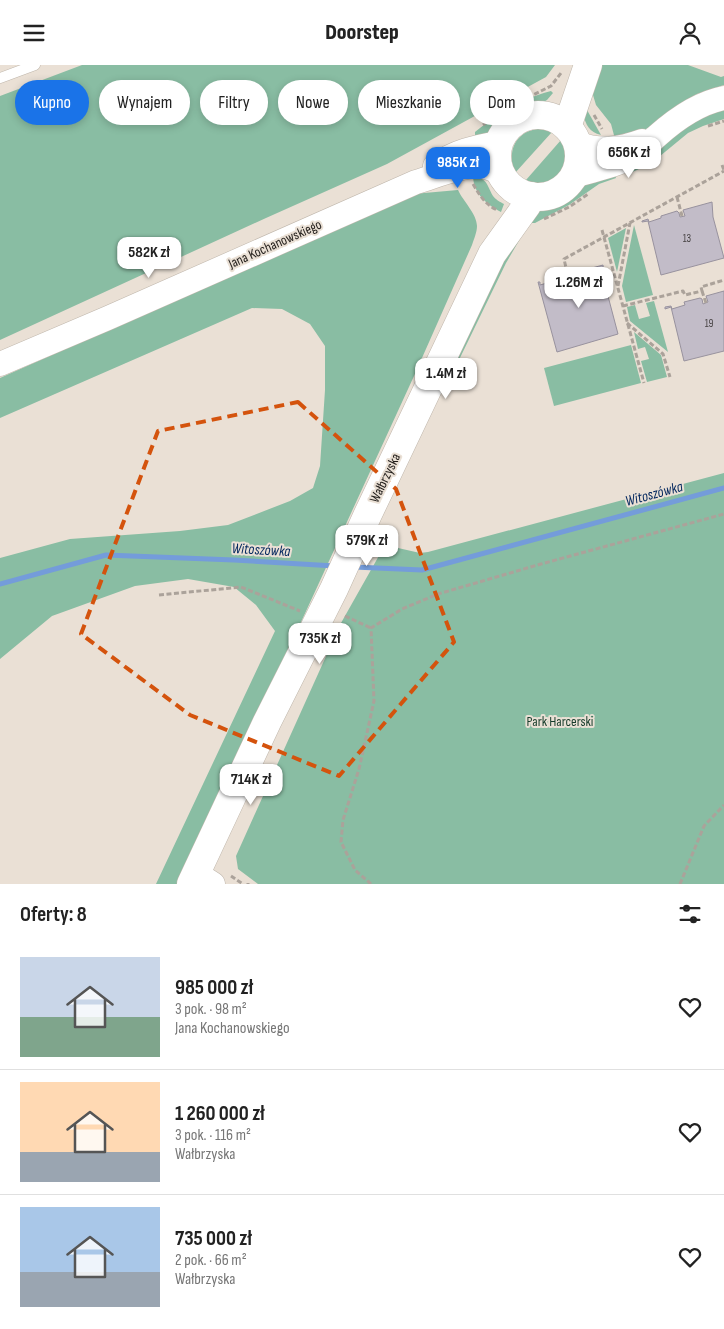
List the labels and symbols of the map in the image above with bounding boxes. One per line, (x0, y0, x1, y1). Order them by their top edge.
pin: 656K zł (583, 137, 675, 179)
pin: 985K zł (412, 147, 504, 189)
street label: Jana Kochanowskiego (225, 216, 324, 273)
house number: 13 (683, 232, 692, 245)
pin: 582K zł (103, 237, 195, 279)
pin: 1.26M zł (527, 267, 631, 309)
house number: 19 (705, 317, 713, 330)
pin: 1.4M zł (400, 357, 492, 400)
street label: Wałbrzyska (366, 451, 404, 505)
water label: Witoszówka (623, 477, 685, 511)
pin: 579K zł (321, 525, 413, 567)
water label: Witoszówka (231, 539, 291, 561)
pin: 735K zł (274, 623, 366, 665)
park label: Park Harcerski (527, 713, 593, 730)
pin: 714K zł (205, 763, 297, 806)

